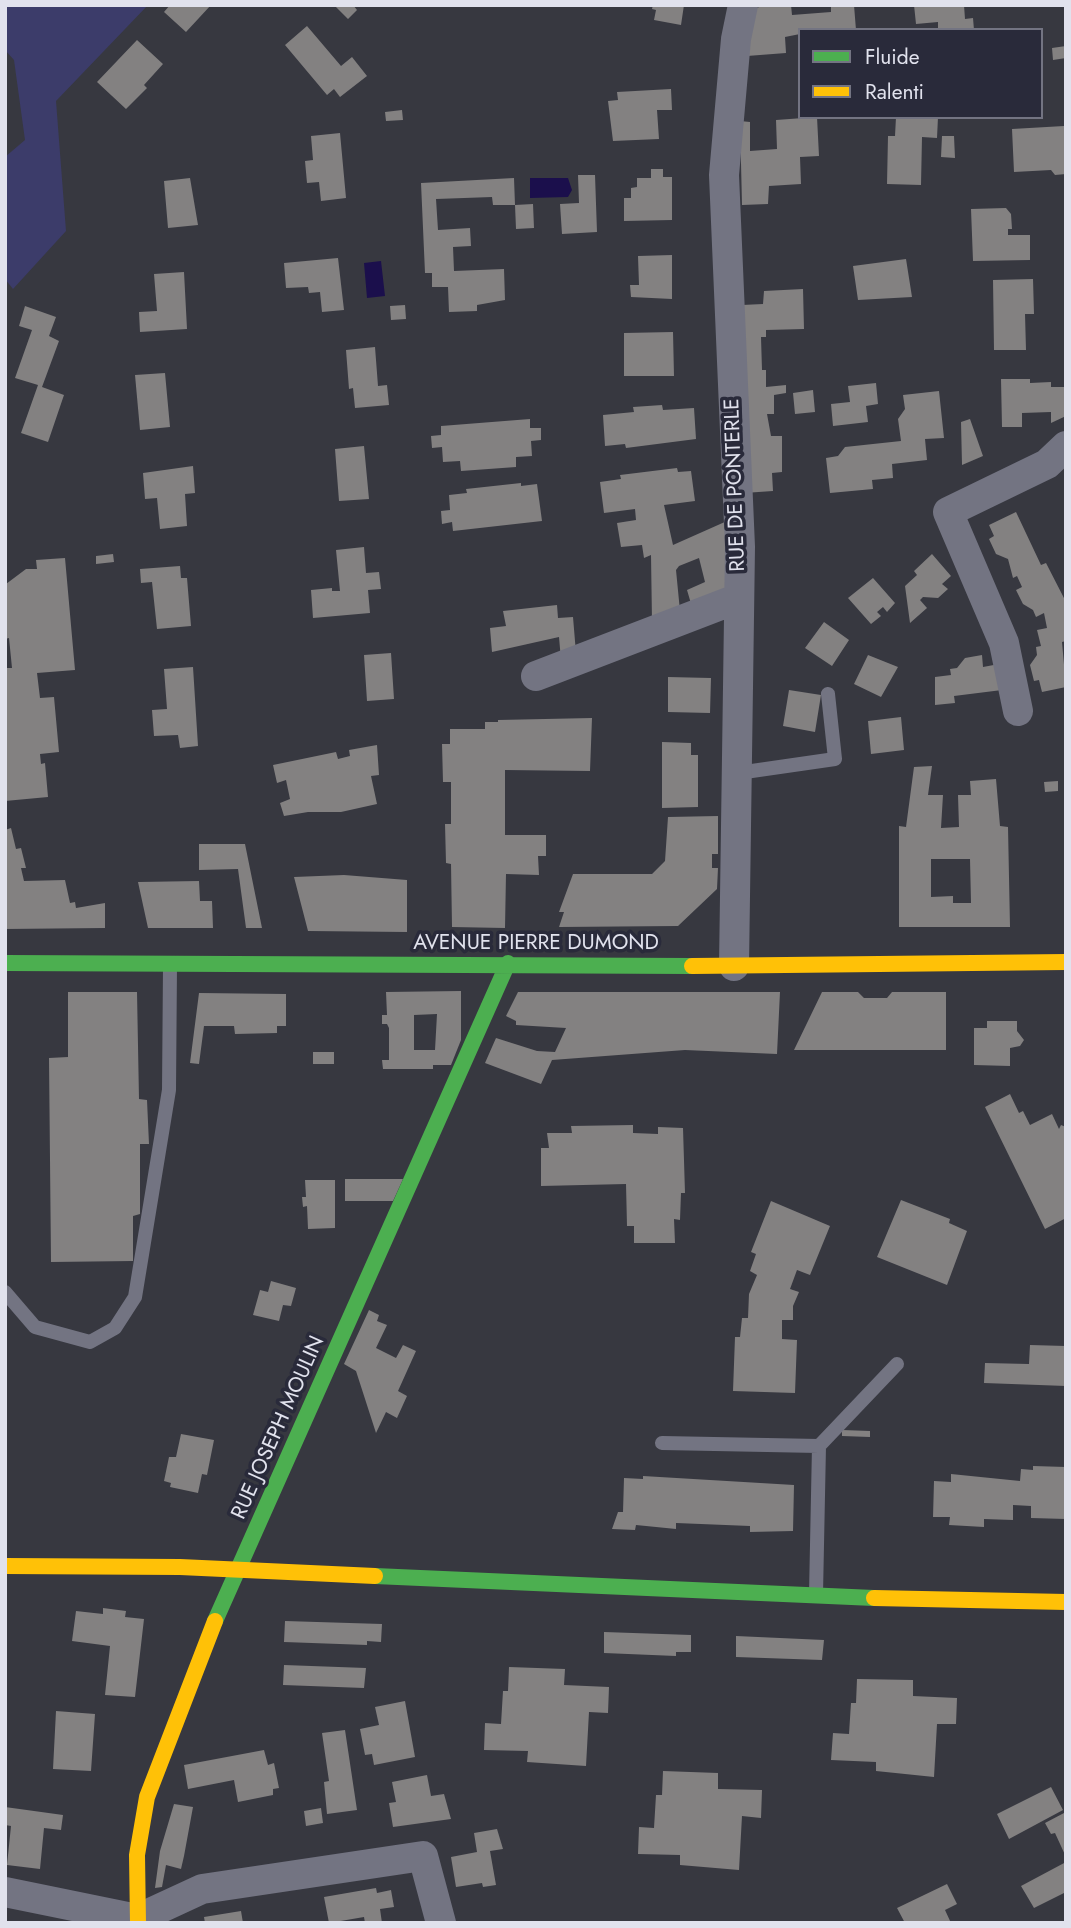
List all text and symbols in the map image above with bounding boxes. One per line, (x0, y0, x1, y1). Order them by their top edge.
legend (798, 28, 1043, 119)
text: Fluide (865, 42, 920, 72)
text: Ralenti (865, 77, 924, 107)
street label: RUE DE PONTERLE (720, 398, 752, 572)
street label: AVENUE PIERRE DUMOND (413, 931, 659, 957)
street label: RUE JOSEPH MOULIN (227, 1332, 331, 1524)

